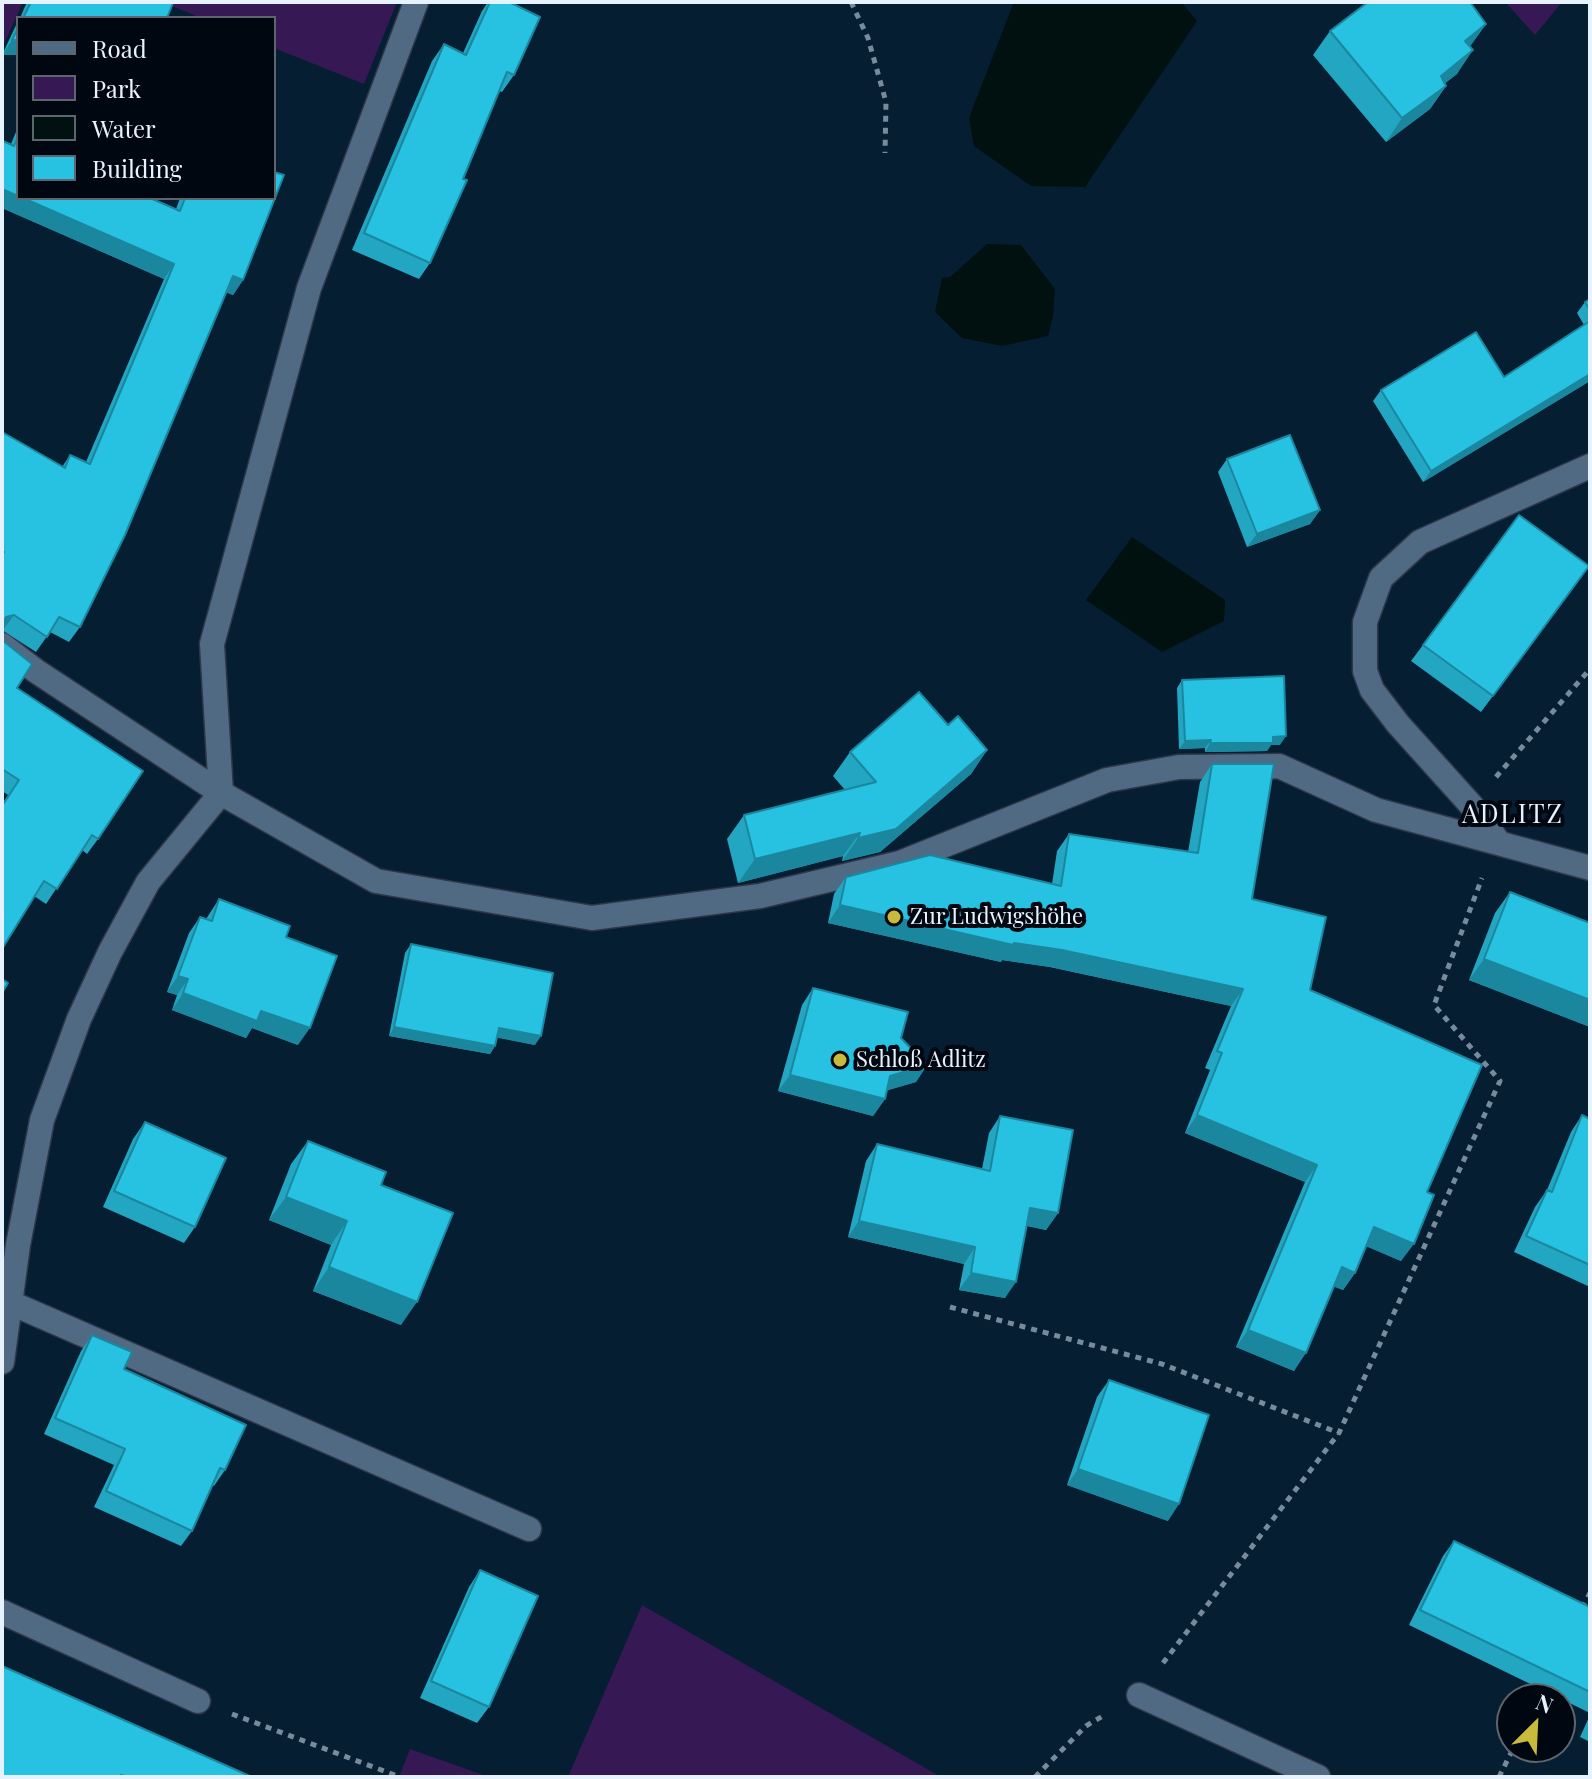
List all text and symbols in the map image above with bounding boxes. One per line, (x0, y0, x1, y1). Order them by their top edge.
legend (16, 16, 276, 200)
text: Road (92, 32, 147, 64)
text: Park (92, 72, 141, 104)
text: Water (92, 112, 156, 144)
text: Building (92, 152, 182, 184)
district label: ADLITZ (1462, 799, 1564, 831)
place label: Zur Ludwigshöhe (910, 904, 1083, 930)
marker: Zur Ludwigshöhe (885, 908, 903, 926)
place label: Schloß Adlitz (856, 1047, 986, 1073)
marker: Schloß Adlitz (831, 1051, 849, 1069)
north arrow (1496, 1683, 1576, 1763)
text: N (1532, 1686, 1558, 1720)

